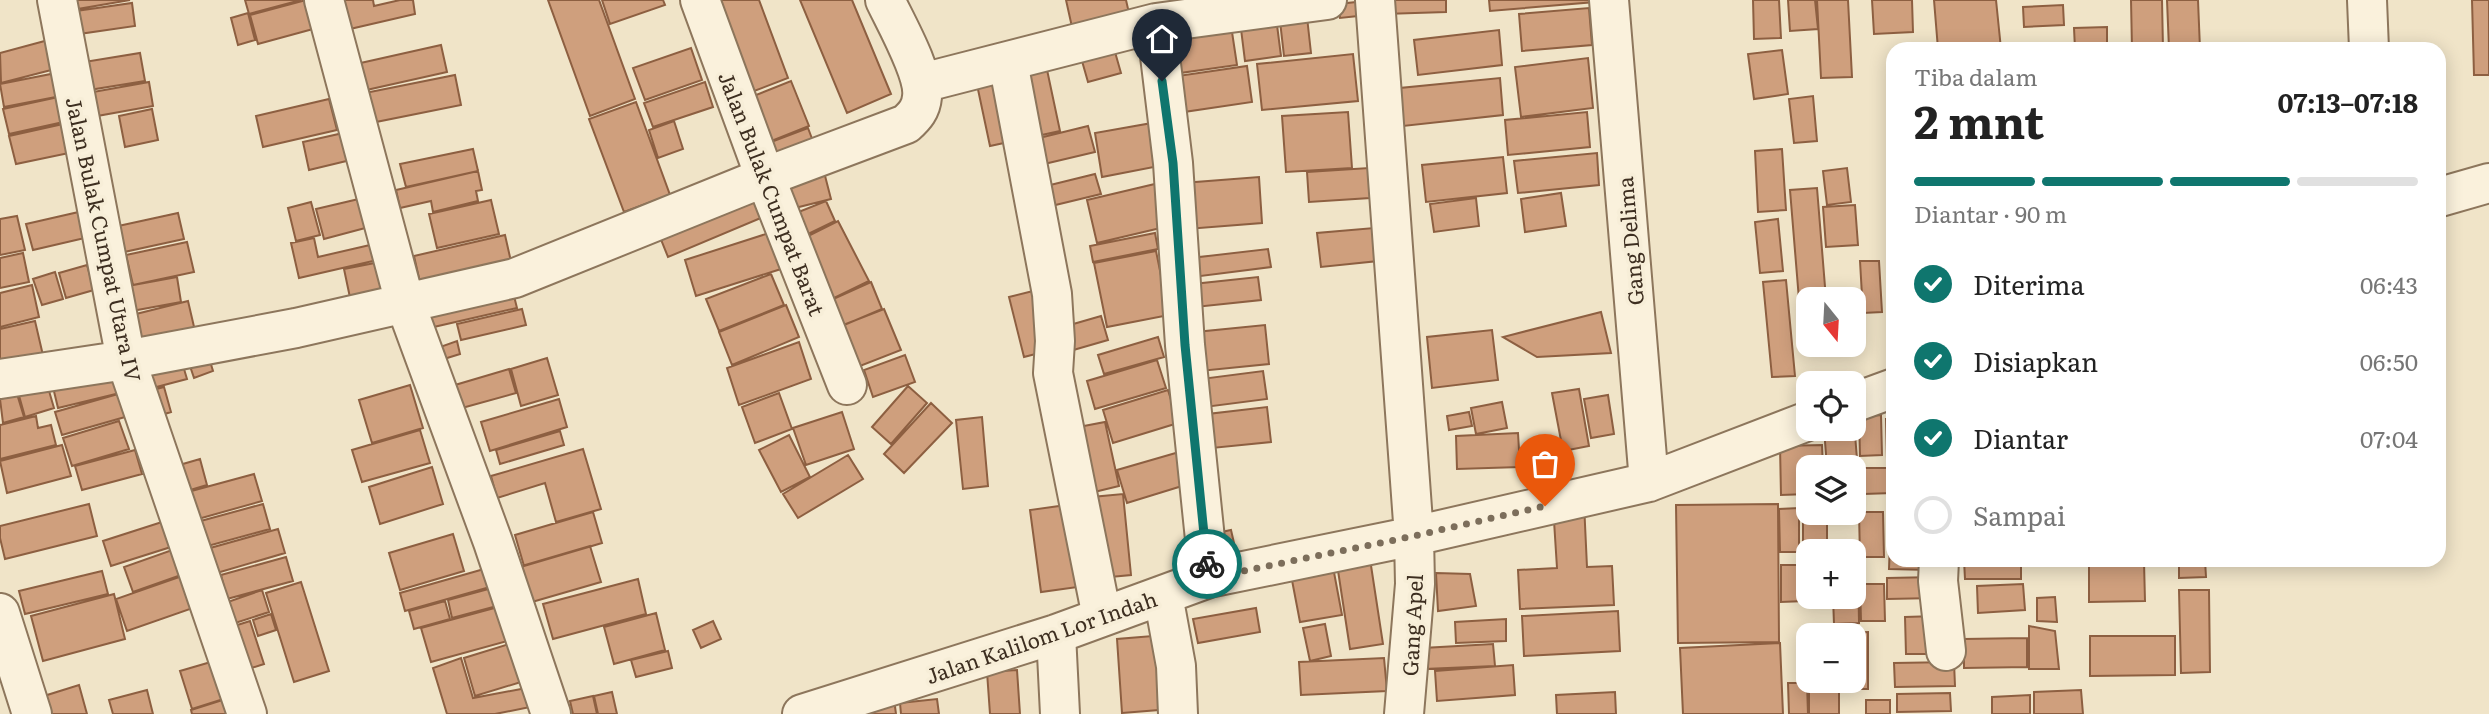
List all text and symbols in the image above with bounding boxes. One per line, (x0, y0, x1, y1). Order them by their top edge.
pin (1132, 9, 1192, 81)
icon: home (1143, 20, 1181, 58)
text: Tiba dalam (1914, 59, 2038, 93)
street label: Jalan Bulak Cumpat Barat (712, 66, 834, 320)
text: 07:13–07:18 (2277, 82, 2418, 121)
text: 2 mnt (1914, 85, 2044, 153)
street label: Jalan Bulak Cumpat Utara IV (60, 94, 150, 385)
street label: Gang Delima (1608, 175, 1650, 307)
text: Diantar · 90 m (1914, 196, 2067, 230)
text: Diterima (1973, 264, 2085, 303)
icon: check (1914, 265, 1952, 303)
text: 06:43 (2360, 267, 2418, 301)
north arrow (1796, 287, 1866, 357)
map controls (1796, 287, 1866, 693)
text: Disiapkan (1973, 341, 2098, 380)
icon: check (1914, 342, 1952, 380)
text: 06:50 (2360, 344, 2418, 378)
button: locate (1796, 371, 1866, 441)
text: Diantar (1973, 418, 2068, 457)
icon: check (1914, 419, 1952, 457)
text: 07:04 (2360, 421, 2418, 455)
pin (1515, 434, 1575, 506)
icon: bag (1526, 445, 1564, 483)
button: layers (1796, 455, 1866, 525)
text: Sampai (1973, 495, 2066, 534)
courier (1172, 529, 1242, 599)
button: + (1796, 539, 1866, 609)
icon: bike (1188, 545, 1226, 583)
street label: Gang Apel (1393, 573, 1429, 677)
street label: Jalan Kalilom Lor Indah (921, 582, 1161, 690)
button: − (1796, 623, 1866, 693)

